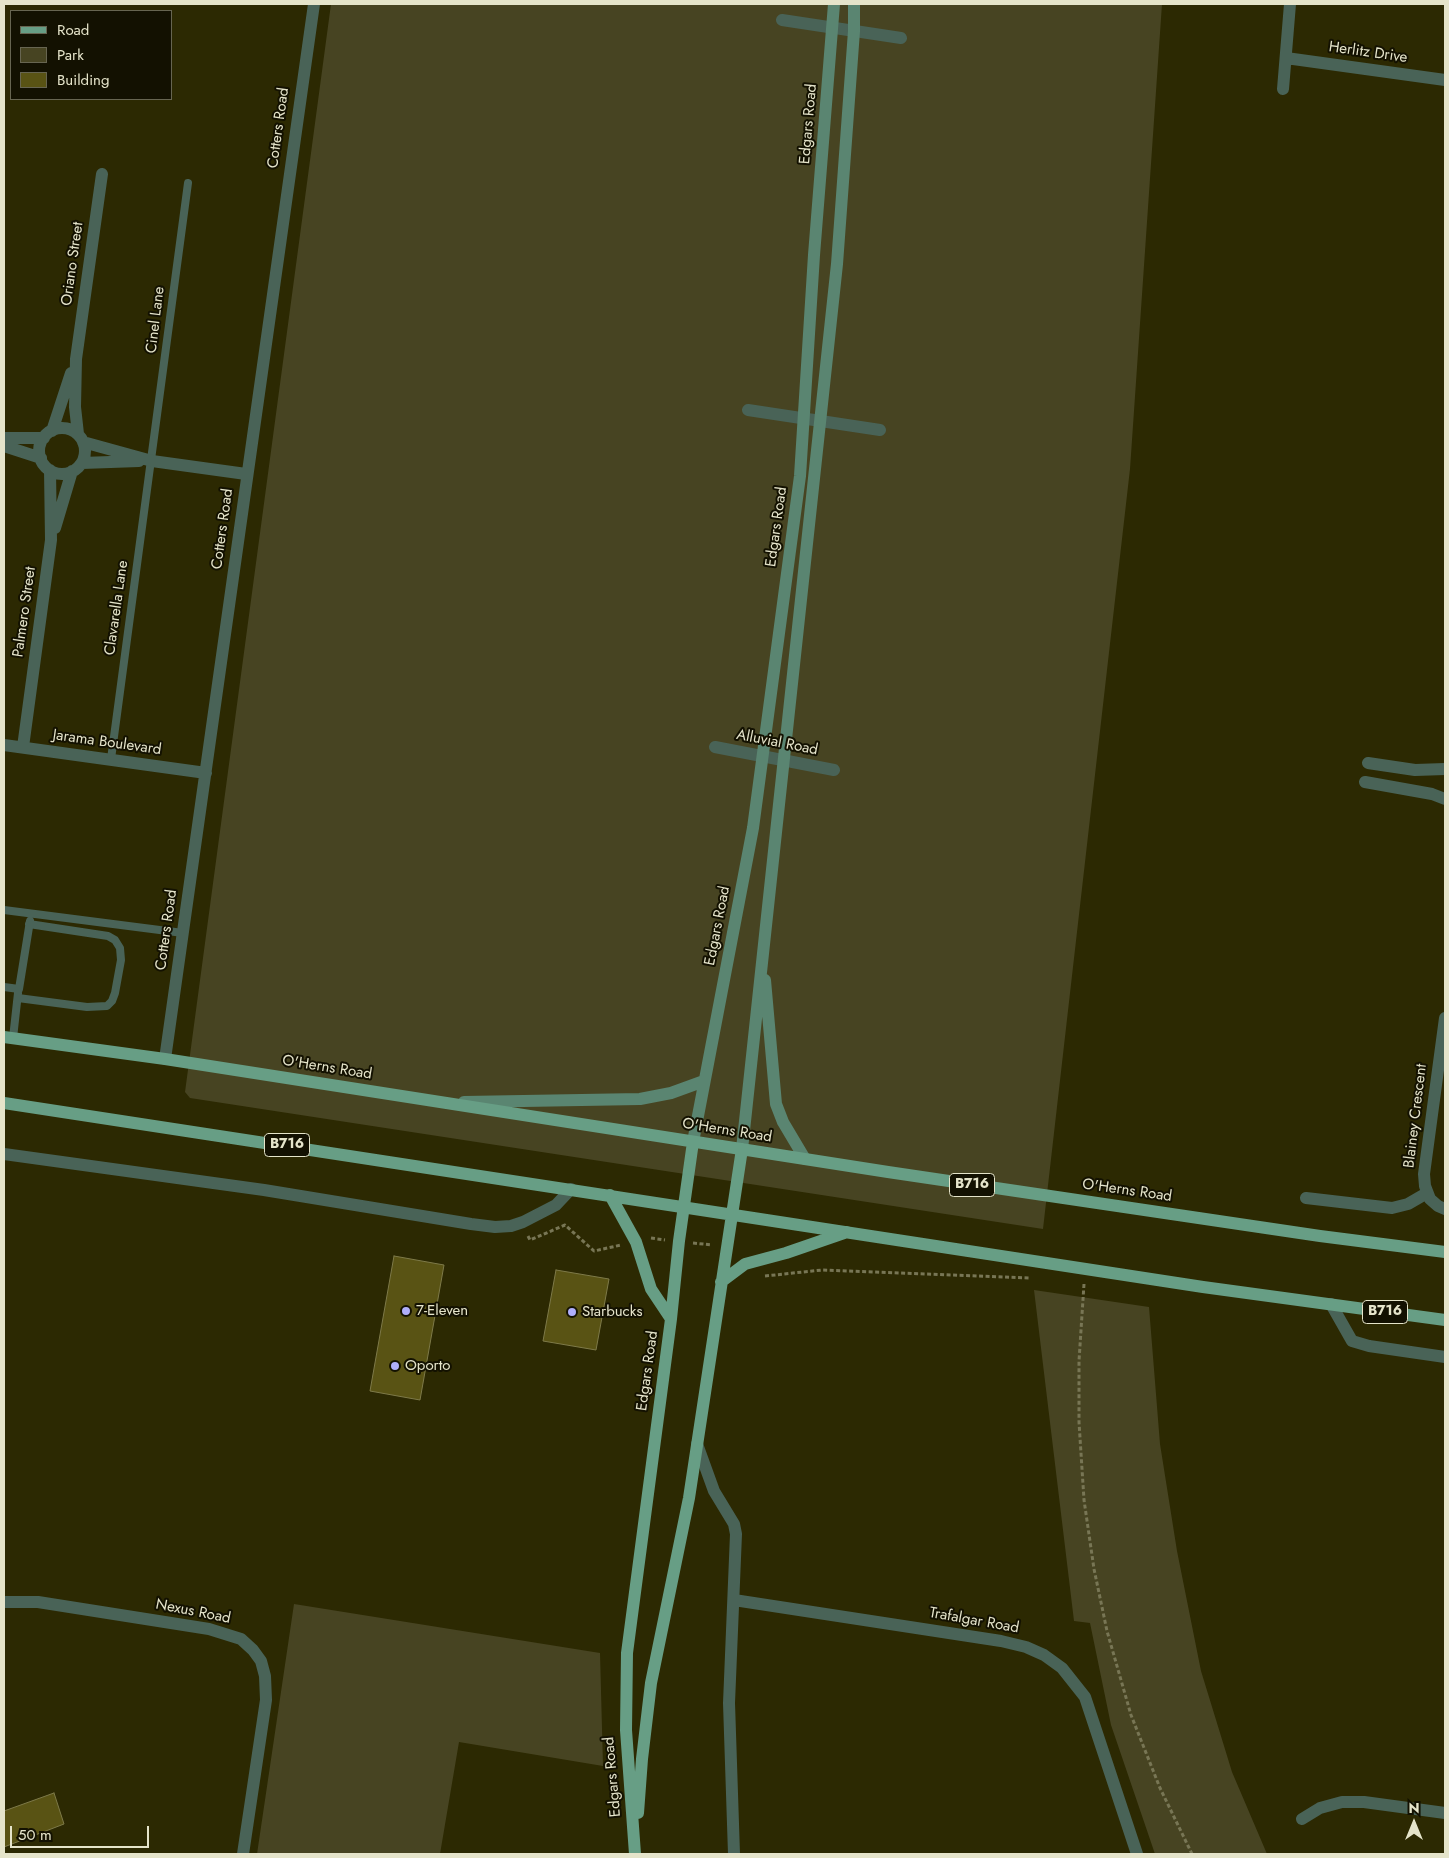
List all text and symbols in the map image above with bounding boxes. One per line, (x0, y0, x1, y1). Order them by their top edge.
legend (10, 10, 172, 100)
text: Road (57, 19, 89, 41)
street label: Herlitz Drive (1327, 39, 1409, 67)
text: Park (57, 44, 84, 66)
text: Building (57, 69, 109, 91)
street label: Edgars Road (797, 83, 821, 165)
street label: Cotters Road (264, 86, 294, 170)
street label: Oriano Street (58, 221, 88, 307)
street label: Cinel Lane (143, 286, 169, 354)
street label: Edgars Road (762, 486, 792, 568)
street label: Cotters Road (208, 487, 238, 571)
street label: Clavarella Lane (101, 559, 133, 657)
street label: Palmero Street (10, 566, 40, 658)
street label: Jarama Boulevard (52, 726, 162, 760)
street label: Alluvial Road (735, 726, 819, 760)
street label: Edgars Road (701, 885, 735, 967)
street label: Cotters Road (152, 888, 182, 972)
street label: O'Herns Road (281, 1052, 373, 1084)
street label: Blainey Crescent (1401, 1063, 1431, 1169)
street label: O'Herns Road (681, 1115, 773, 1147)
road number: B716 (264, 1134, 310, 1156)
road number: B716 (950, 1174, 994, 1196)
street label: O'Herns Road (1081, 1176, 1173, 1206)
road number: B716 (1362, 1300, 1408, 1324)
place label: 7-Eleven (416, 1302, 468, 1320)
place label: Starbucks (582, 1303, 642, 1321)
marker: 7-Eleven (400, 1305, 412, 1317)
marker: Starbucks (566, 1306, 578, 1318)
street label: Edgars Road (633, 1330, 663, 1412)
place label: Oporto (405, 1357, 451, 1375)
marker: Oporto (389, 1360, 401, 1372)
street label: Nexus Road (154, 1596, 232, 1628)
street label: Trafalgar Road (928, 1604, 1020, 1638)
street label: Edgars Road (601, 1736, 625, 1818)
north arrow (1389, 1798, 1439, 1848)
text: N (1408, 1798, 1420, 1818)
scale bar (12, 1816, 151, 1848)
text: 50 m (18, 1824, 52, 1846)

